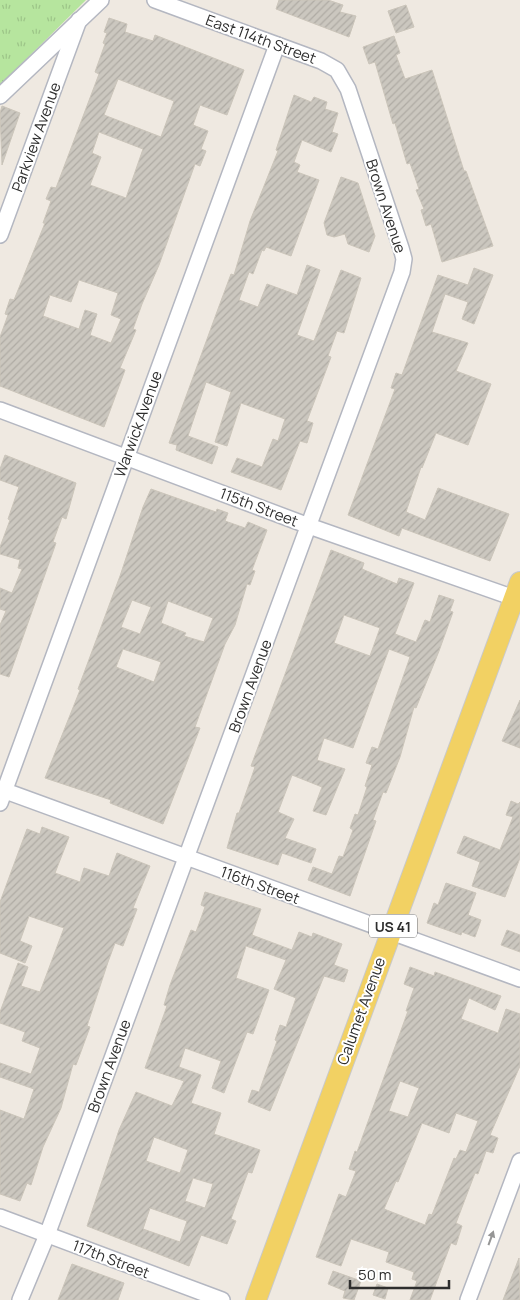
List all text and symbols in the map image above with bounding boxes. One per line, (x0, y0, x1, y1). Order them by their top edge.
street label: East 114th Street (203, 9, 319, 69)
street label: Parkview Avenue (6, 79, 66, 195)
street label: Brown Avenue (361, 156, 411, 256)
street label: Warwick Avenue (109, 367, 167, 480)
street label: 115th Street (217, 482, 301, 532)
street label: Brown Avenue (223, 636, 277, 736)
street label: 116th Street (217, 861, 303, 909)
road number: US 41 (369, 914, 417, 938)
street label: Calumet Avenue (332, 954, 390, 1068)
street label: Brown Avenue (82, 1016, 136, 1116)
one-way arrow (488, 1231, 496, 1245)
street label: 117th Street (69, 1235, 153, 1283)
scale bar (350, 1258, 449, 1290)
text: 50 m (358, 1264, 392, 1285)

